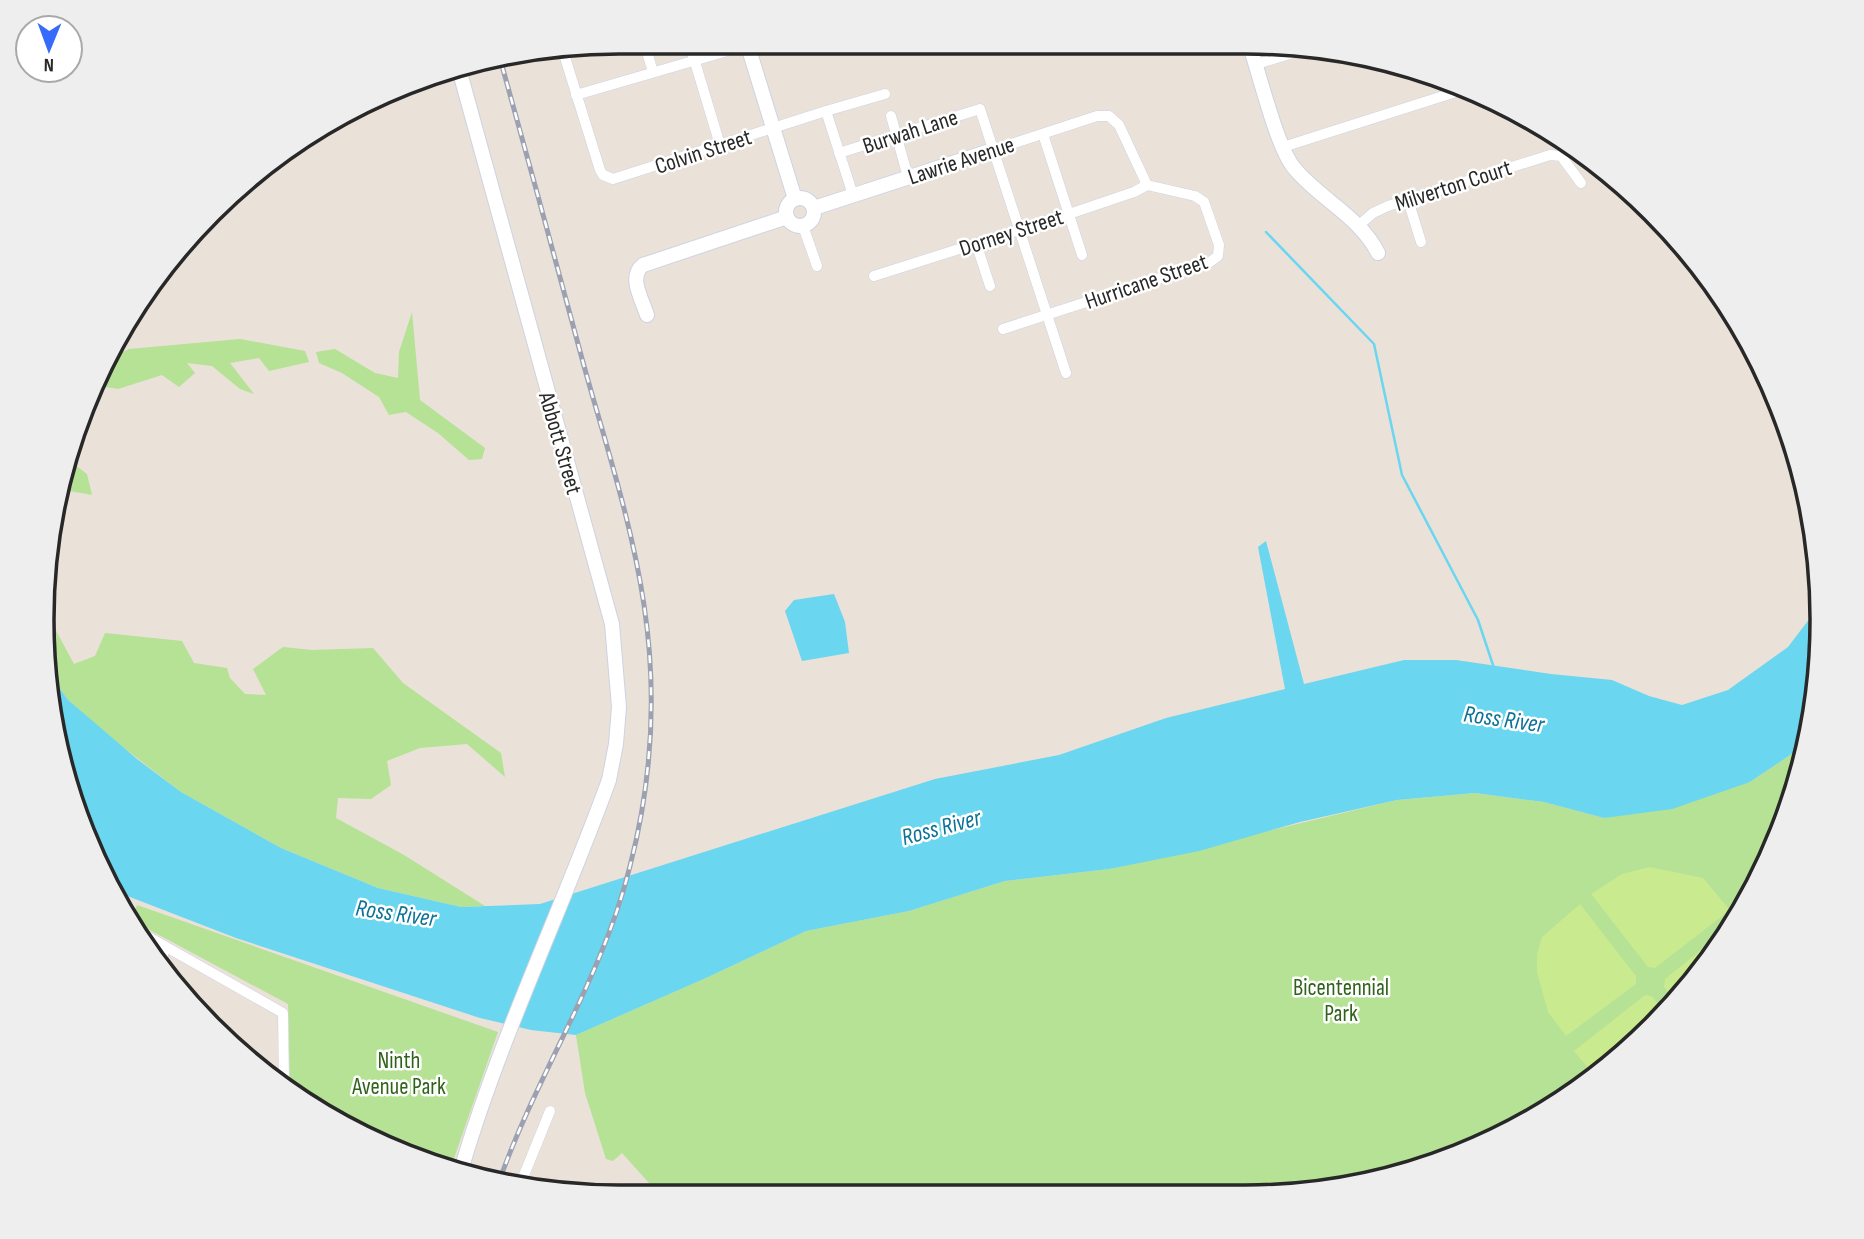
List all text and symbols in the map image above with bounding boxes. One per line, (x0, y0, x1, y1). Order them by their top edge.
north arrow (14, 14, 84, 84)
text: N (43, 53, 54, 76)
street label: Burwah Lane (859, 103, 961, 160)
street label: Colvin Street (651, 123, 755, 181)
street label: Lawrie Avenue (905, 131, 1018, 191)
street label: Milverton Court (1391, 154, 1515, 218)
street label: Dorney Street (956, 203, 1067, 263)
street label: Hurricane Street (1081, 248, 1211, 316)
street label: Abbott Street (532, 388, 588, 498)
water label: Ross River (1462, 700, 1547, 740)
water label: Ross River (898, 803, 985, 852)
water label: Ross River (354, 894, 439, 934)
park label: Bicentennial Park (1293, 974, 1389, 1028)
park label: Ninth Avenue Park (351, 1047, 446, 1101)

